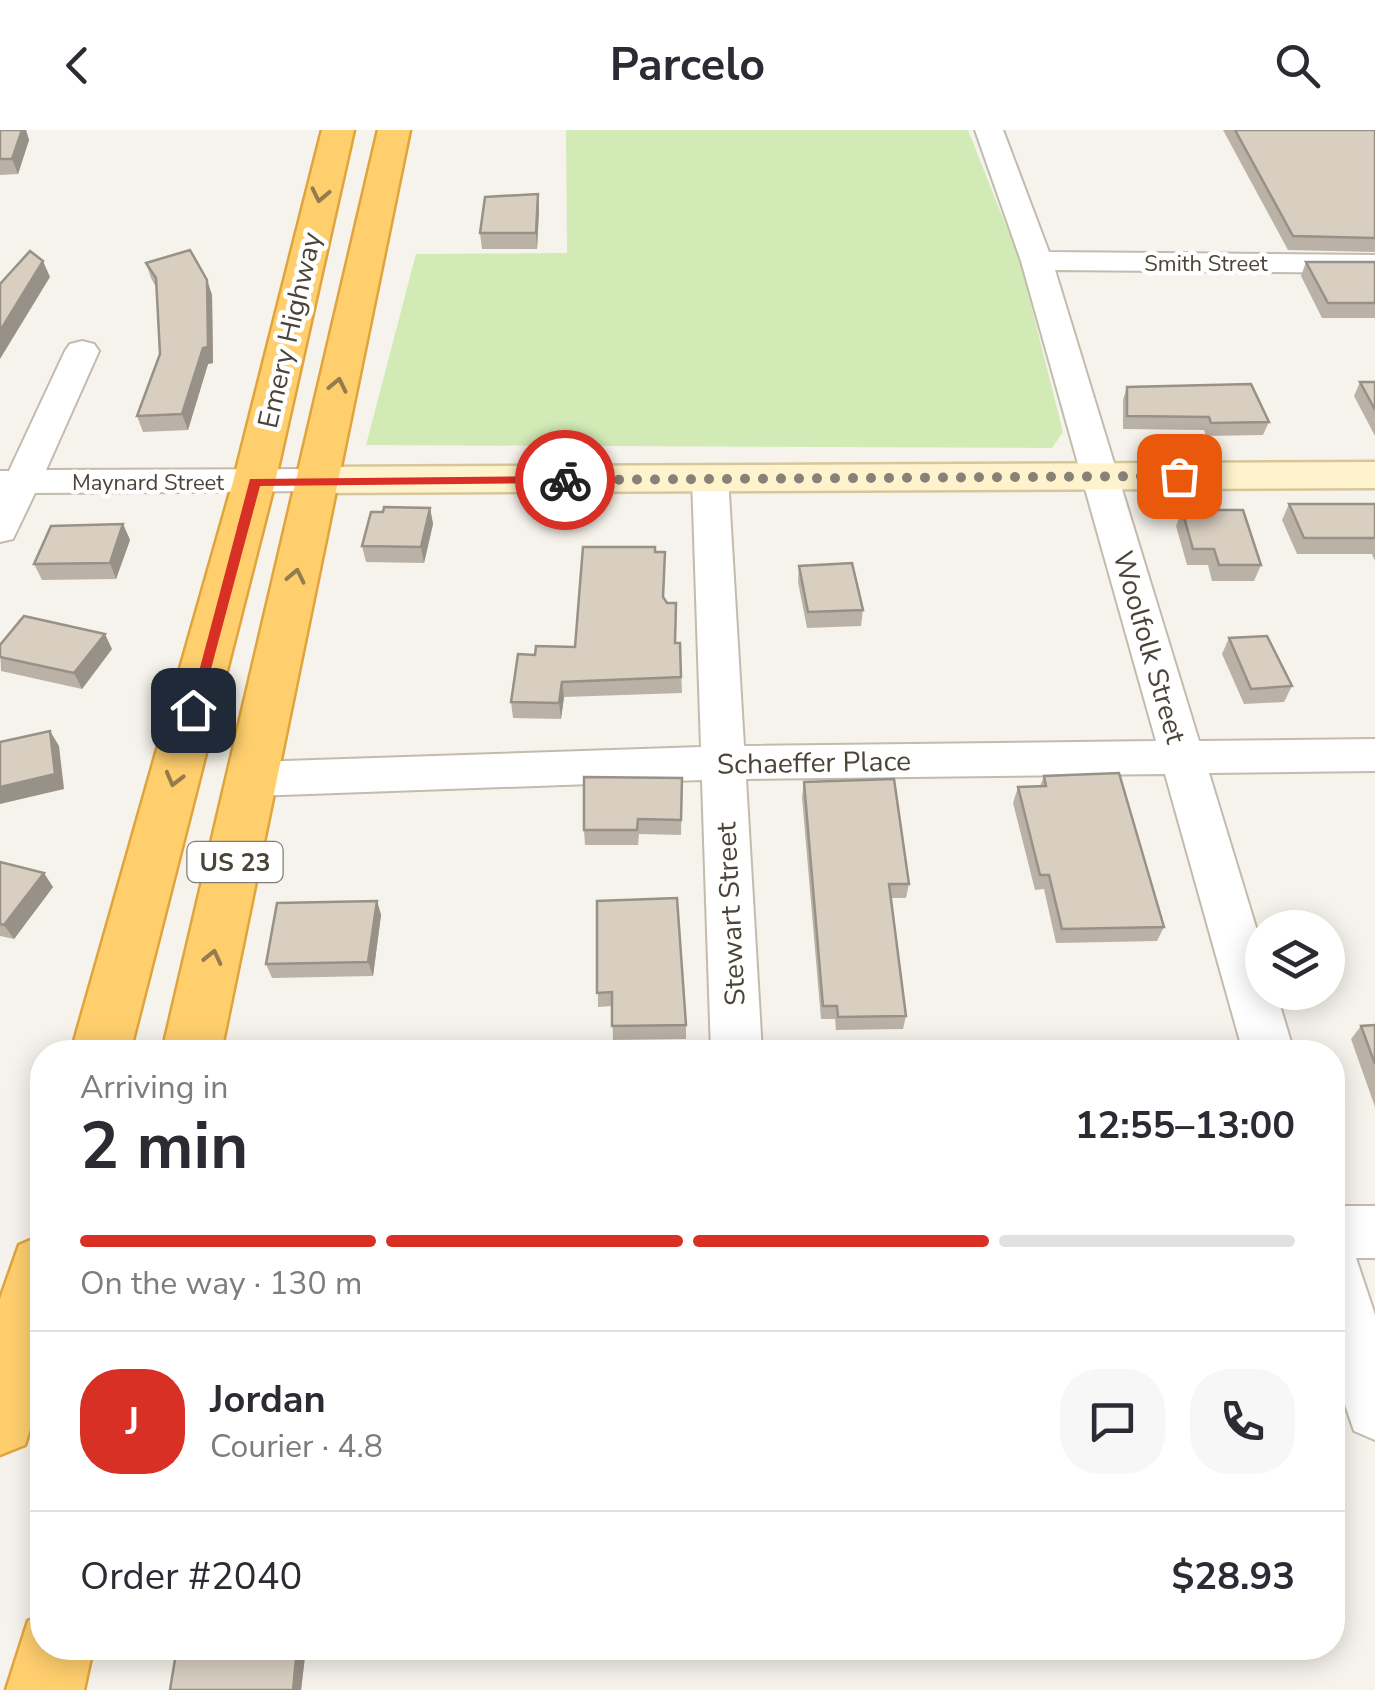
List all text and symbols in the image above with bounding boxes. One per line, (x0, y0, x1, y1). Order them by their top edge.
text: Parcelo (610, 35, 765, 96)
icon: back (50, 38, 105, 93)
icon: search (1270, 38, 1325, 93)
one-way arrow (311, 186, 332, 203)
street label: Emery Highway (249, 228, 331, 432)
street label: Smith Street (1144, 249, 1268, 279)
one-way arrow (326, 377, 347, 394)
courier (515, 430, 615, 530)
pin (1137, 434, 1222, 519)
icon: bag (1152, 449, 1207, 504)
icon: bike (538, 453, 593, 508)
street label: Maynard Street (72, 468, 224, 498)
street label: Woolfolk Street (1103, 546, 1195, 748)
one-way arrow (285, 568, 306, 585)
pin (151, 668, 236, 753)
icon: home (166, 683, 221, 738)
street label: Schaeffer Place (717, 742, 911, 784)
one-way arrow (165, 769, 186, 787)
street label: Stewart Street (707, 821, 755, 1007)
road number: US 23 (188, 842, 282, 882)
map controls (1245, 910, 1345, 1010)
button: layers (1245, 910, 1345, 1010)
one-way arrow (201, 949, 222, 966)
text: Arriving in (80, 1066, 228, 1109)
text: 12:55–13:00 (1075, 1100, 1295, 1151)
text: 2 min (80, 1102, 248, 1191)
text: On the way · 130 m (80, 1262, 362, 1305)
button: chat (1060, 1369, 1165, 1474)
button: phone (1190, 1369, 1295, 1474)
text: Jordan (210, 1374, 326, 1425)
text: J (126, 1396, 139, 1447)
text: Courier · 4.8 (210, 1425, 383, 1468)
text: Order #2040 (80, 1551, 302, 1602)
text: $28.93 (1172, 1551, 1295, 1602)

